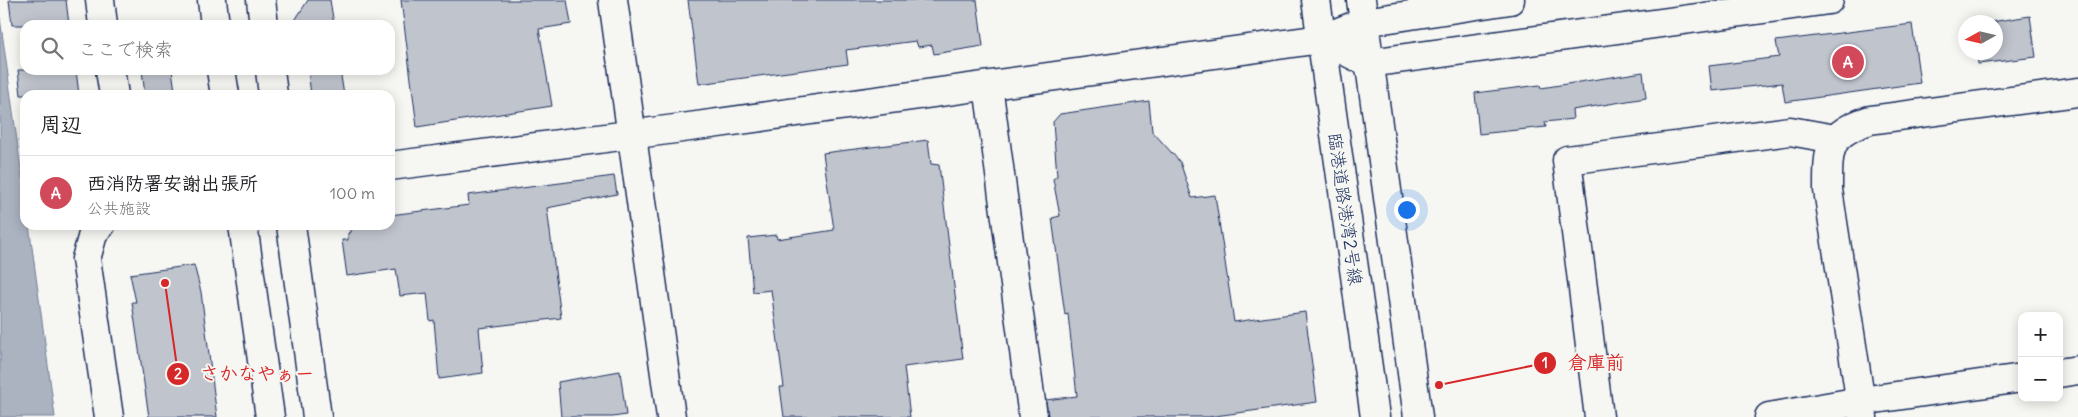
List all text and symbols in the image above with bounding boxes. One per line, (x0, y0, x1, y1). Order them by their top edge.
north arrow (1958, 15, 2003, 60)
search box (20, 20, 395, 75)
icon: search (38, 34, 66, 62)
text: ここで検索 (78, 37, 173, 61)
pin: A (1832, 43, 1864, 81)
text: 周辺 (40, 111, 82, 138)
street label: 臨港道路港湾2号線 (1323, 131, 1368, 287)
text: 西消防署安謝出張所 (87, 171, 258, 195)
text: A (51, 183, 61, 203)
text: 100 m (330, 183, 375, 203)
your location (1394, 197, 1420, 223)
text: 公共施設 (87, 198, 151, 218)
map controls (2018, 312, 2063, 402)
button: + (2018, 312, 2063, 357)
callout: 倉庫前 (1533, 346, 1635, 380)
text: 倉庫前 (1567, 350, 1625, 374)
text: 1 (1542, 353, 1548, 372)
callout: さかなやぁー (165, 357, 324, 391)
button: − (2018, 357, 2063, 402)
text: さかなやぁー (200, 361, 314, 385)
text: 2 (174, 364, 182, 383)

